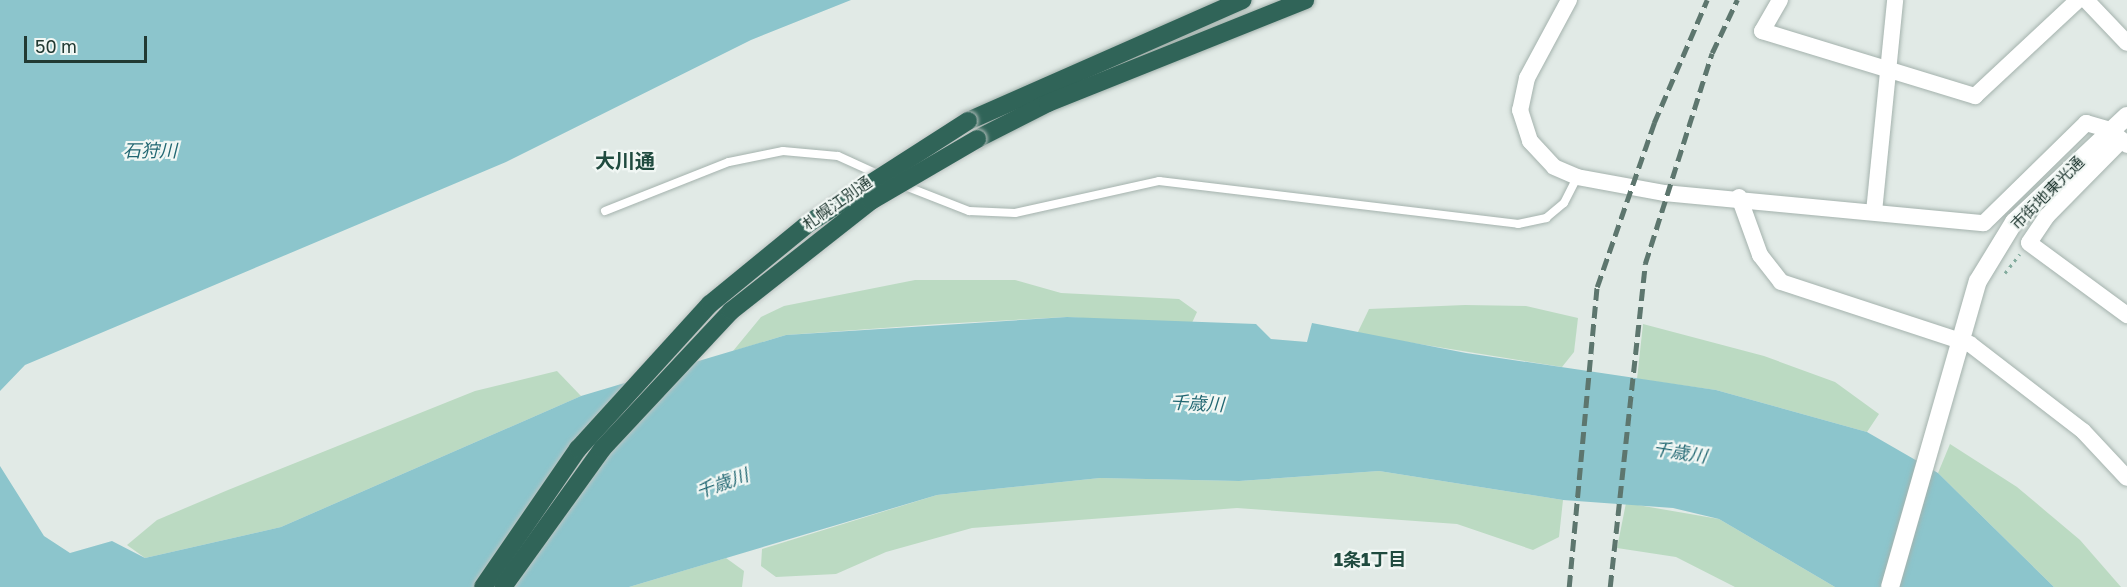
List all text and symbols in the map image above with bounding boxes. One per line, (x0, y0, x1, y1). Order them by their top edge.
scale bar (27, 24, 150, 62)
text: 50 m (35, 35, 77, 57)
water label: 石狩川 (123, 139, 177, 161)
district label: 大川通 (595, 148, 655, 172)
street label: 市街地東光通 (2006, 152, 2088, 234)
street label: 札幌江別通 (799, 172, 875, 234)
water label: 千歳川 (1169, 391, 1225, 415)
water label: 千歳川 (1652, 437, 1708, 467)
water label: 千歳川 (693, 464, 751, 502)
district label: 1条1丁目 (1334, 548, 1406, 570)

